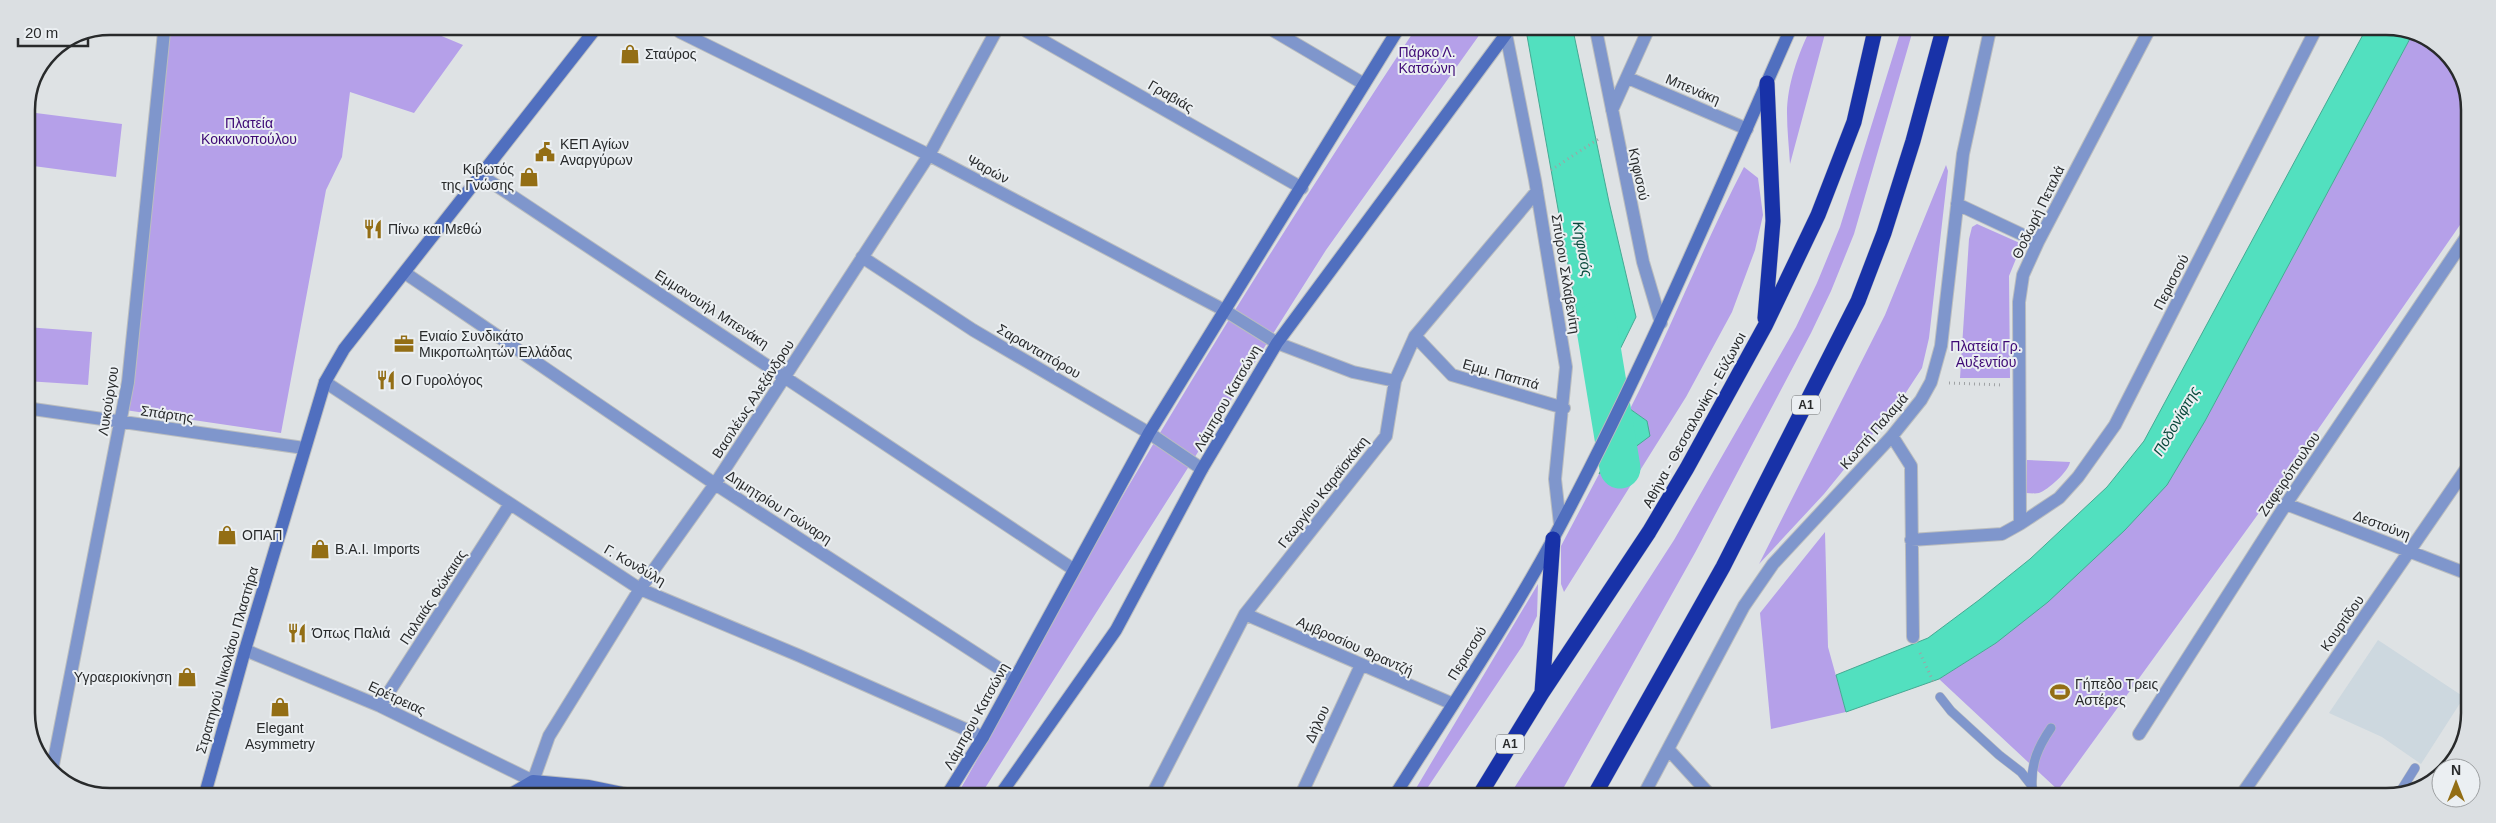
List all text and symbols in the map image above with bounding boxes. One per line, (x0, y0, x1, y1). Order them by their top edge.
scale bar (18, 15, 88, 47)
text: 20 m (25, 24, 58, 41)
shop icon: Σταύρος (619, 43, 641, 65)
park label: Πάρκο Λ. Κατσώνη (1398, 44, 1456, 76)
place label: Σταύρος (645, 46, 697, 62)
street label: Μπενάκη (1663, 70, 1723, 108)
street label: Γραβιάς (1145, 77, 1197, 115)
park label: Πλατεία Κοκκινοπούλου (201, 115, 297, 147)
place label: ΚΕΠ Αγίων Αναργύρων (560, 136, 633, 168)
public building icon: ΚΕΠ Αγίων Αναργύρων (534, 141, 556, 163)
street label: Κηφισού (1626, 146, 1652, 202)
street label: Ψαρών (964, 151, 1012, 187)
place label: Κιβωτός της Γνώσης (441, 161, 514, 193)
street label: Θοδωρή Πεταλά (2009, 163, 2067, 261)
shop icon: Κιβωτός της Γνώσης (518, 166, 540, 188)
street label: Σπύρου Σκλαβενίτη (1549, 213, 1583, 335)
restaurant icon: Πίνω και Μεθώ (362, 218, 384, 240)
water label: Κηφισός (1570, 220, 1596, 279)
place label: Πίνω και Μεθώ (388, 221, 482, 237)
street label: Περισσού (2150, 252, 2192, 312)
street label: Εμμανουήλ Μπενάκη (652, 266, 772, 352)
street label: Σαρανταπόρου (994, 321, 1084, 381)
place label: Ενιαίο Συνδικάτο Μικροπωλητών Ελλάδας (419, 328, 572, 360)
street label: Αθήνα - Θεσσαλονίκη - Εύζωνοι (1639, 330, 1749, 510)
office icon: Ενιαίο Συνδικάτο Μικροπωλητών Ελλάδας (393, 333, 415, 355)
street label: Βασιλέως Αλεξάνδρου (709, 337, 797, 461)
park label: Πλατεία Γρ. Αυξεντίου (1950, 338, 2022, 370)
street label: Λάμπρου Κατσώνη (1190, 342, 1264, 454)
street label: Εμμ. Παππά (1461, 355, 1541, 393)
street label: Λυκούργου (95, 365, 121, 437)
restaurant icon: Ο Γυρολόγος (375, 369, 397, 391)
place label: Ο Γυρολόγος (401, 372, 483, 388)
water label: Ποδονίφτης (2149, 383, 2203, 459)
street label: Κωστή Παλαμά (1837, 390, 1911, 472)
road number: Α1 (1792, 396, 1820, 414)
street label: Σπάρτης (139, 402, 195, 426)
street label: Ζαφειρόπουλου (2255, 429, 2323, 519)
street label: Γεωργίου Καραϊσκάκη (1274, 433, 1372, 551)
street label: Δημητρίου Γούναρη (723, 467, 835, 547)
street label: Δεστούνη (2351, 507, 2413, 543)
shop icon: ΟΠΑΠ (216, 524, 238, 546)
place label: ΟΠΑΠ (242, 527, 282, 543)
shop icon: B.A.I. Imports (309, 538, 331, 560)
place label: B.A.I. Imports (335, 541, 420, 557)
street label: Γ. Κονδύλη (601, 541, 669, 589)
street label: Παλαιάς Φώκαιας (396, 546, 470, 647)
street label: Στρατηγού Νικολάου Πλαστήρα (193, 565, 261, 755)
street label: Κουρτίδου (2317, 592, 2367, 654)
street label: Αμβροσίου Φραντζή (1294, 613, 1416, 679)
restaurant icon: Όπως Παλιά (286, 622, 308, 644)
street label: Περισσού (1444, 623, 1490, 683)
place label: Όπως Παλιά (311, 625, 390, 641)
street label: Λάμπρου Κατσώνη (940, 660, 1012, 772)
shop icon: Υγραεριοκίνηση (176, 666, 198, 688)
place label: Υγραεριοκίνηση (74, 669, 172, 685)
place label: Γήπεδο Τρεις Αστέρες (2075, 676, 2158, 708)
street label: Ερέτρειας (366, 678, 428, 718)
sports icon: Γήπεδο Τρεις Αστέρες (2049, 681, 2071, 703)
shop icon: Elegant Asymmetry (269, 696, 291, 718)
street label: Δήλου (1301, 703, 1333, 745)
place label: Elegant Asymmetry (245, 720, 315, 752)
road number: Α1 (1496, 734, 1524, 754)
north arrow (2431, 758, 2481, 808)
text: N (2451, 762, 2461, 778)

